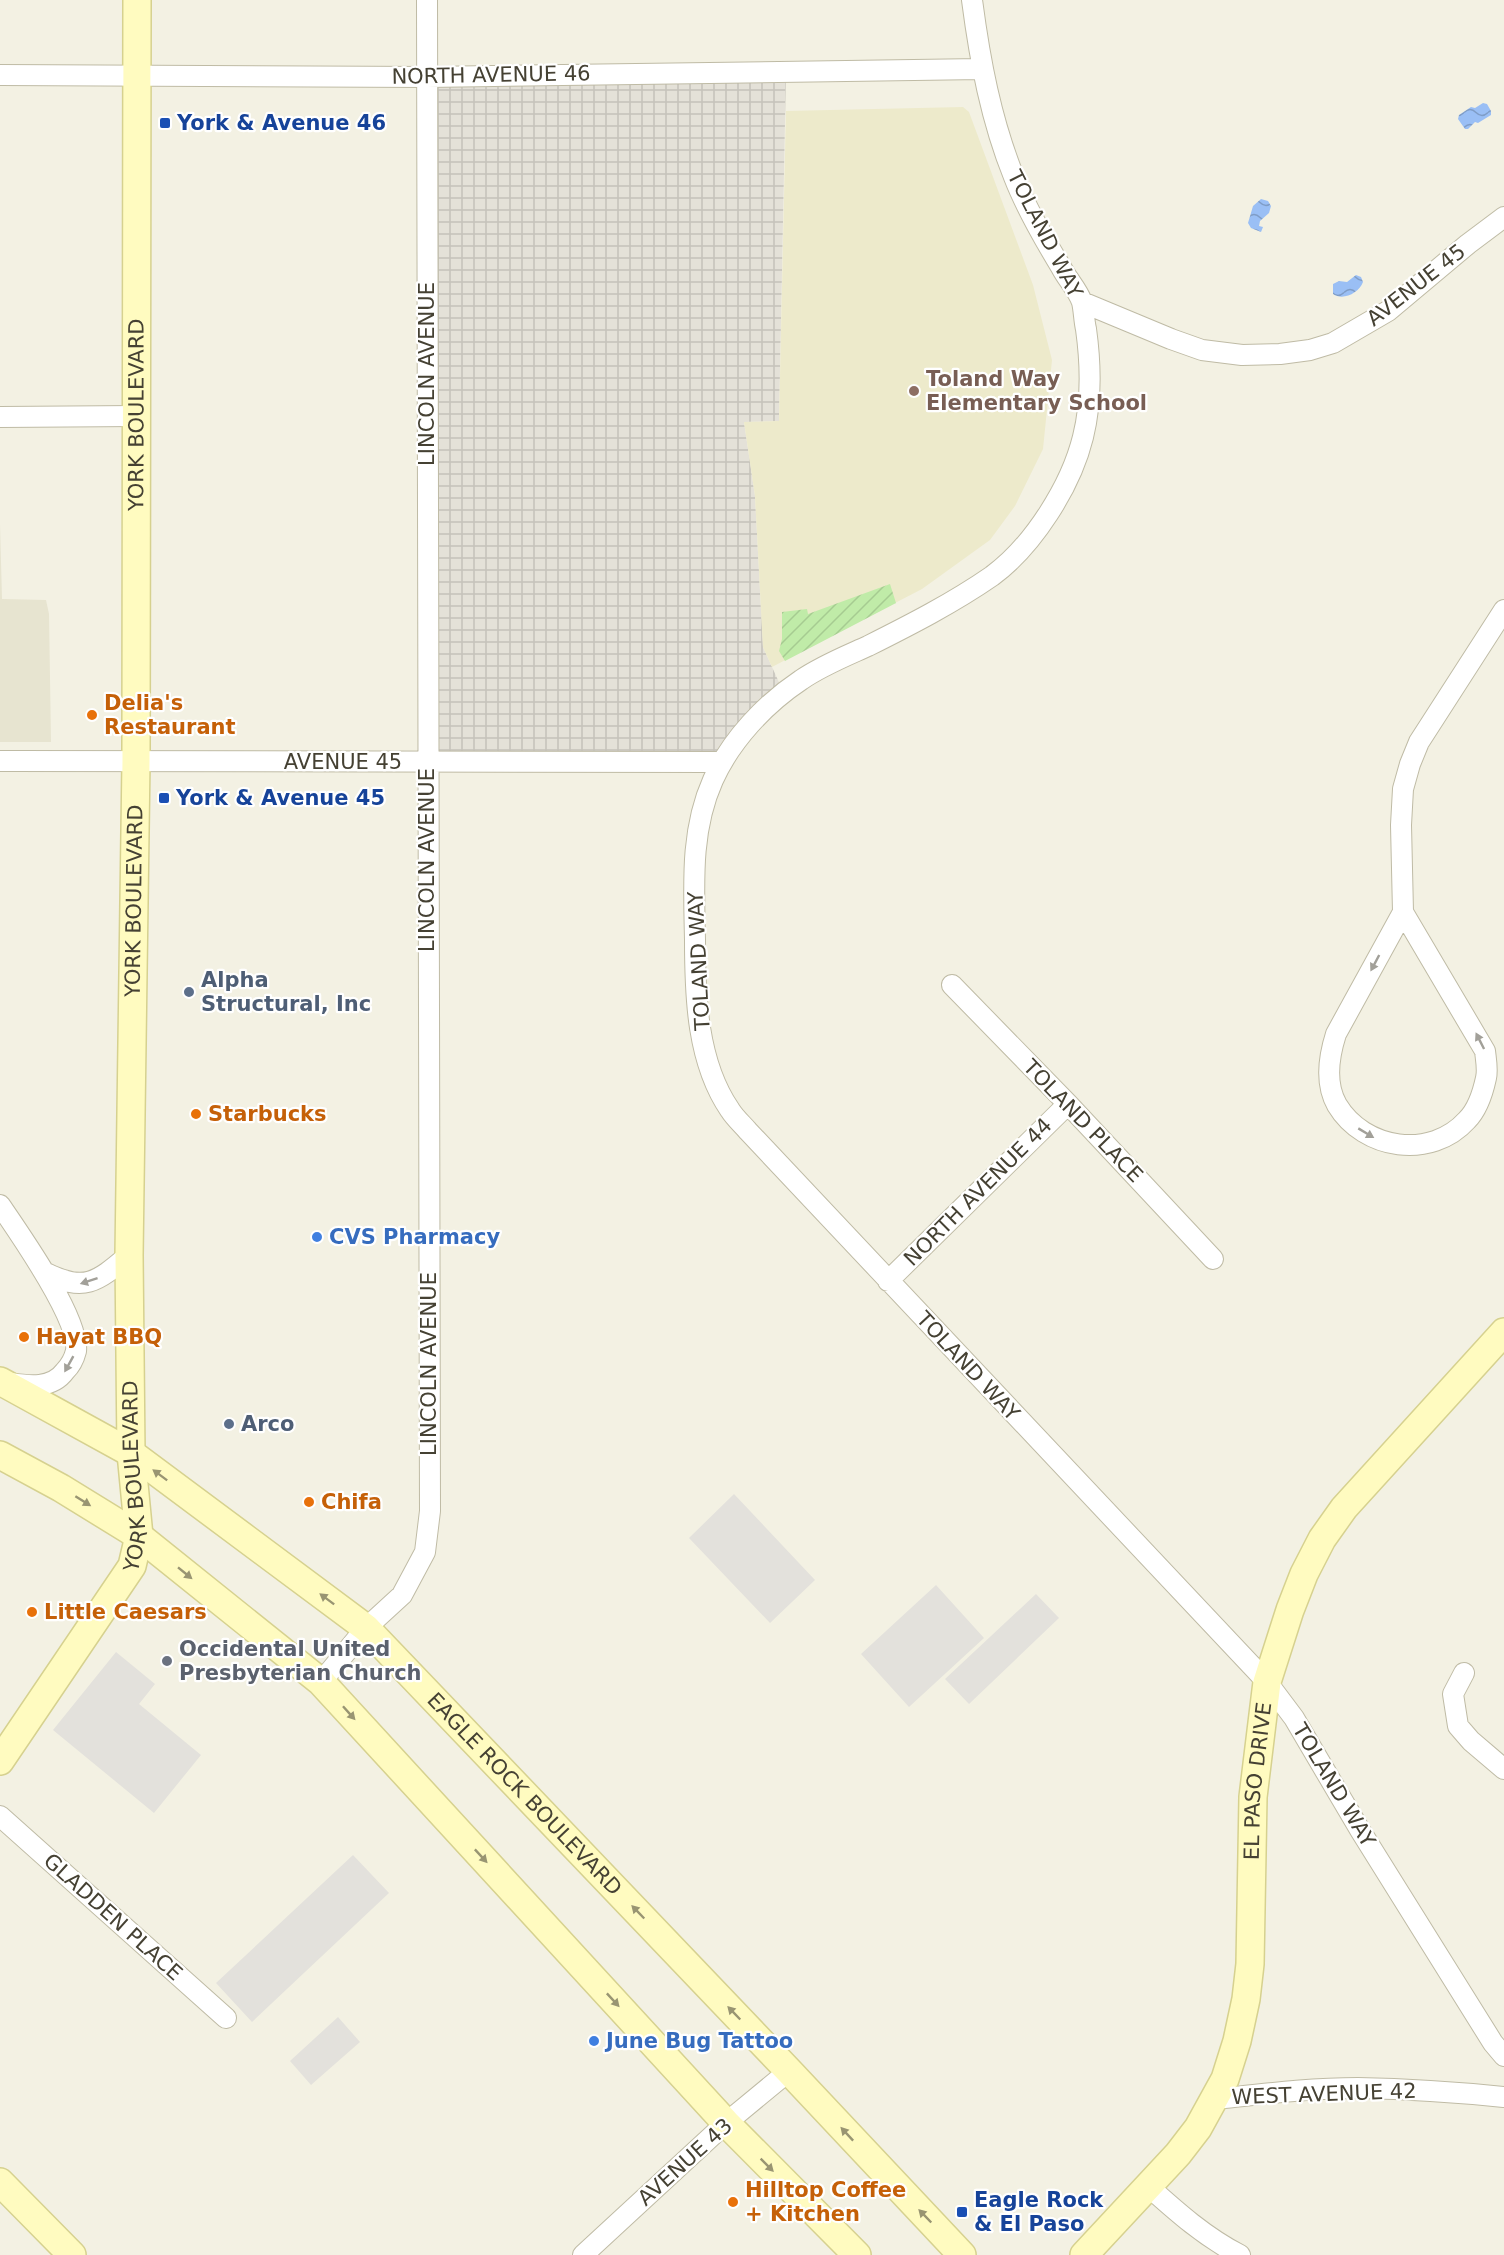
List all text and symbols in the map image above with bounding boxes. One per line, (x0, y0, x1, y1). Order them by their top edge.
street label: NORTH AVENUE 46 (391, 61, 591, 89)
place label: York & Avenue 46 (176, 111, 386, 135)
marker: York & Avenue 46 (158, 116, 172, 130)
street label: TOLAND WAY (1002, 165, 1087, 302)
street label: AVENUE 45 (1362, 239, 1470, 331)
street label: LINCOLN AVENUE (415, 282, 439, 466)
street label: YORK BOULEVARD (124, 319, 149, 512)
place label: Toland Way Elementary School (926, 367, 1147, 415)
marker: Toland Way Elementary School (907, 384, 921, 398)
place label: Delia's Restaurant (104, 691, 236, 739)
marker: Delia's Restaurant (85, 708, 99, 722)
street label: AVENUE 45 (284, 750, 402, 774)
street label: LINCOLN AVENUE (415, 768, 439, 952)
place label: York & Avenue 45 (175, 786, 385, 810)
marker: York & Avenue 45 (157, 791, 171, 805)
street label: YORK BOULEVARD (121, 804, 147, 998)
street label: TOLAND WAY (683, 890, 715, 1032)
one-way arrow (1370, 955, 1380, 972)
place label: Alpha Structural, Inc (201, 968, 371, 1016)
marker: Alpha Structural, Inc (182, 985, 196, 999)
one-way arrow (1476, 1033, 1485, 1050)
street label: TOLAND PLACE (1018, 1054, 1148, 1187)
place label: Starbucks (208, 1102, 327, 1126)
marker: Starbucks (189, 1107, 203, 1121)
street label: NORTH AVENUE 44 (899, 1113, 1057, 1271)
one-way arrow (1358, 1128, 1375, 1138)
place label: CVS Pharmacy (329, 1225, 500, 1249)
marker: CVS Pharmacy (310, 1230, 324, 1244)
street label: LINCOLN AVENUE (417, 1272, 441, 1456)
one-way arrow (80, 1276, 98, 1286)
street label: TOLAND WAY (911, 1306, 1025, 1425)
place label: Hayat BBQ (36, 1325, 162, 1349)
marker: Hayat BBQ (17, 1330, 31, 1344)
one-way arrow (64, 1356, 74, 1373)
street label: YORK BOULEVARD (118, 1380, 152, 1575)
place label: Arco (241, 1412, 294, 1436)
marker: Arco (222, 1417, 236, 1431)
one-way arrow (153, 1469, 169, 1481)
place label: Chifa (321, 1490, 382, 1514)
marker: Chifa (302, 1495, 316, 1509)
one-way arrow (75, 1496, 91, 1507)
one-way arrow (177, 1566, 193, 1579)
one-way arrow (320, 1594, 335, 1606)
place label: Little Caesars (44, 1600, 207, 1624)
marker: Little Caesars (25, 1605, 39, 1619)
place label: Occidental United Presbyterian Church (179, 1637, 422, 1685)
marker: Occidental United Presbyterian Church (160, 1654, 174, 1668)
street label: EAGLE ROCK BOULEVARD (422, 1688, 627, 1900)
street label: EL PASO DRIVE (1240, 1701, 1276, 1860)
one-way arrow (342, 1705, 355, 1720)
street label: TOLAND WAY (1287, 1718, 1380, 1851)
street label: GLADDEN PLACE (39, 1849, 187, 1985)
one-way arrow (474, 1849, 488, 1864)
one-way arrow (631, 1905, 645, 1920)
one-way arrow (606, 1992, 619, 2007)
one-way arrow (727, 2006, 741, 2021)
place label: June Bug Tattoo (604, 2029, 793, 2053)
marker: June Bug Tattoo (587, 2034, 601, 2048)
street label: WEST AVENUE 42 (1231, 2079, 1417, 2109)
street label: AVENUE 43 (633, 2113, 737, 2211)
one-way arrow (841, 2127, 855, 2141)
one-way arrow (760, 2157, 774, 2171)
place label: Hilltop Coffee + Kitchen (745, 2178, 906, 2226)
place label: Eagle Rock & El Paso (974, 2188, 1104, 2236)
marker: Hilltop Coffee + Kitchen (726, 2195, 740, 2209)
marker: Eagle Rock & El Paso (955, 2205, 969, 2219)
one-way arrow (918, 2209, 932, 2223)

